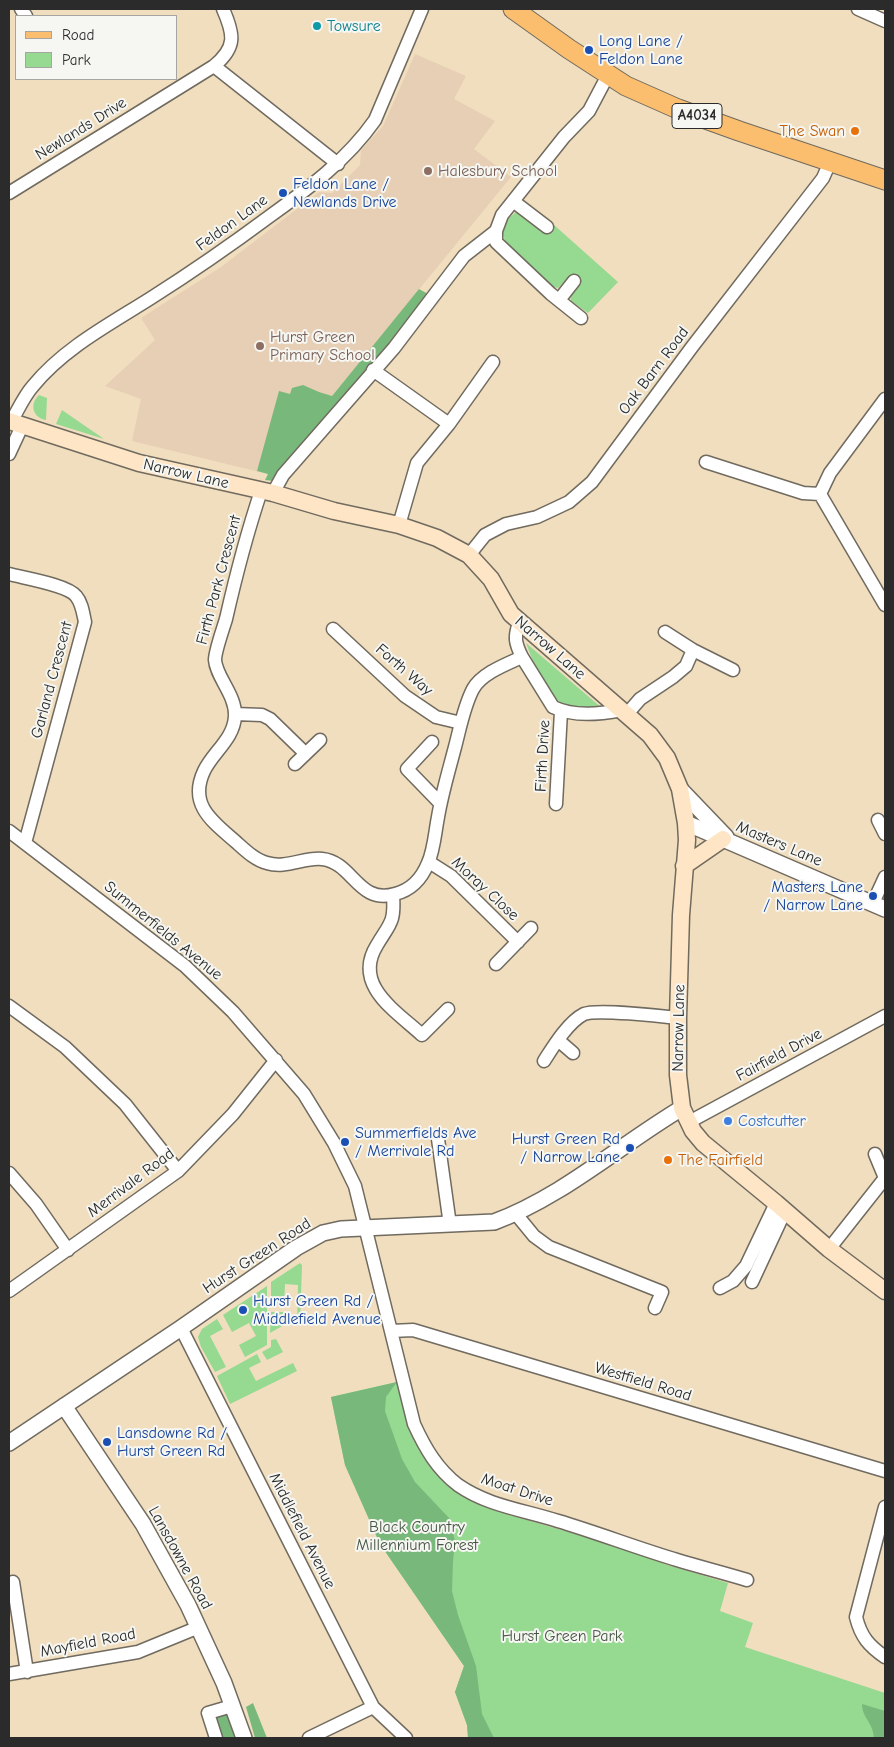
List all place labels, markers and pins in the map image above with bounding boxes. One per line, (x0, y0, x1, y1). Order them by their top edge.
place label: Towsure (327, 16, 381, 36)
marker: Towsure (311, 20, 323, 32)
place label: Long Lane / Feldon Lane (599, 31, 683, 69)
marker: Long Lane / Feldon Lane (583, 44, 595, 56)
place label: The Swan (779, 121, 845, 141)
marker: The Swan (849, 125, 861, 137)
place label: Halesbury School (438, 161, 557, 181)
marker: Halesbury School (422, 165, 434, 177)
place label: Feldon Lane / Newlands Drive (293, 174, 397, 212)
marker: Feldon Lane / Newlands Drive (277, 187, 289, 199)
place label: Hurst Green Primary School (270, 327, 375, 365)
marker: Hurst Green Primary School (254, 340, 266, 352)
place label: Masters Lane / Narrow Lane (763, 877, 863, 915)
marker: Masters Lane / Narrow Lane (867, 890, 879, 902)
place label: Costcutter (738, 1111, 806, 1131)
marker: Costcutter (722, 1115, 734, 1127)
place label: Summerfields Ave / Merrivale Rd (355, 1123, 477, 1161)
place label: Hurst Green Rd / Narrow Lane (512, 1129, 620, 1167)
marker: Summerfields Ave / Merrivale Rd (339, 1136, 351, 1148)
marker: Hurst Green Rd / Narrow Lane (624, 1142, 636, 1154)
place label: The Fairfield (678, 1150, 763, 1170)
marker: The Fairfield (662, 1154, 674, 1166)
place label: Hurst Green Rd / Middlefield Avenue (253, 1291, 381, 1329)
marker: Hurst Green Rd / Middlefield Avenue (237, 1304, 249, 1316)
place label: Lansdowne Rd / Hurst Green Rd (117, 1423, 227, 1461)
marker: Lansdowne Rd / Hurst Green Rd (101, 1436, 113, 1448)

